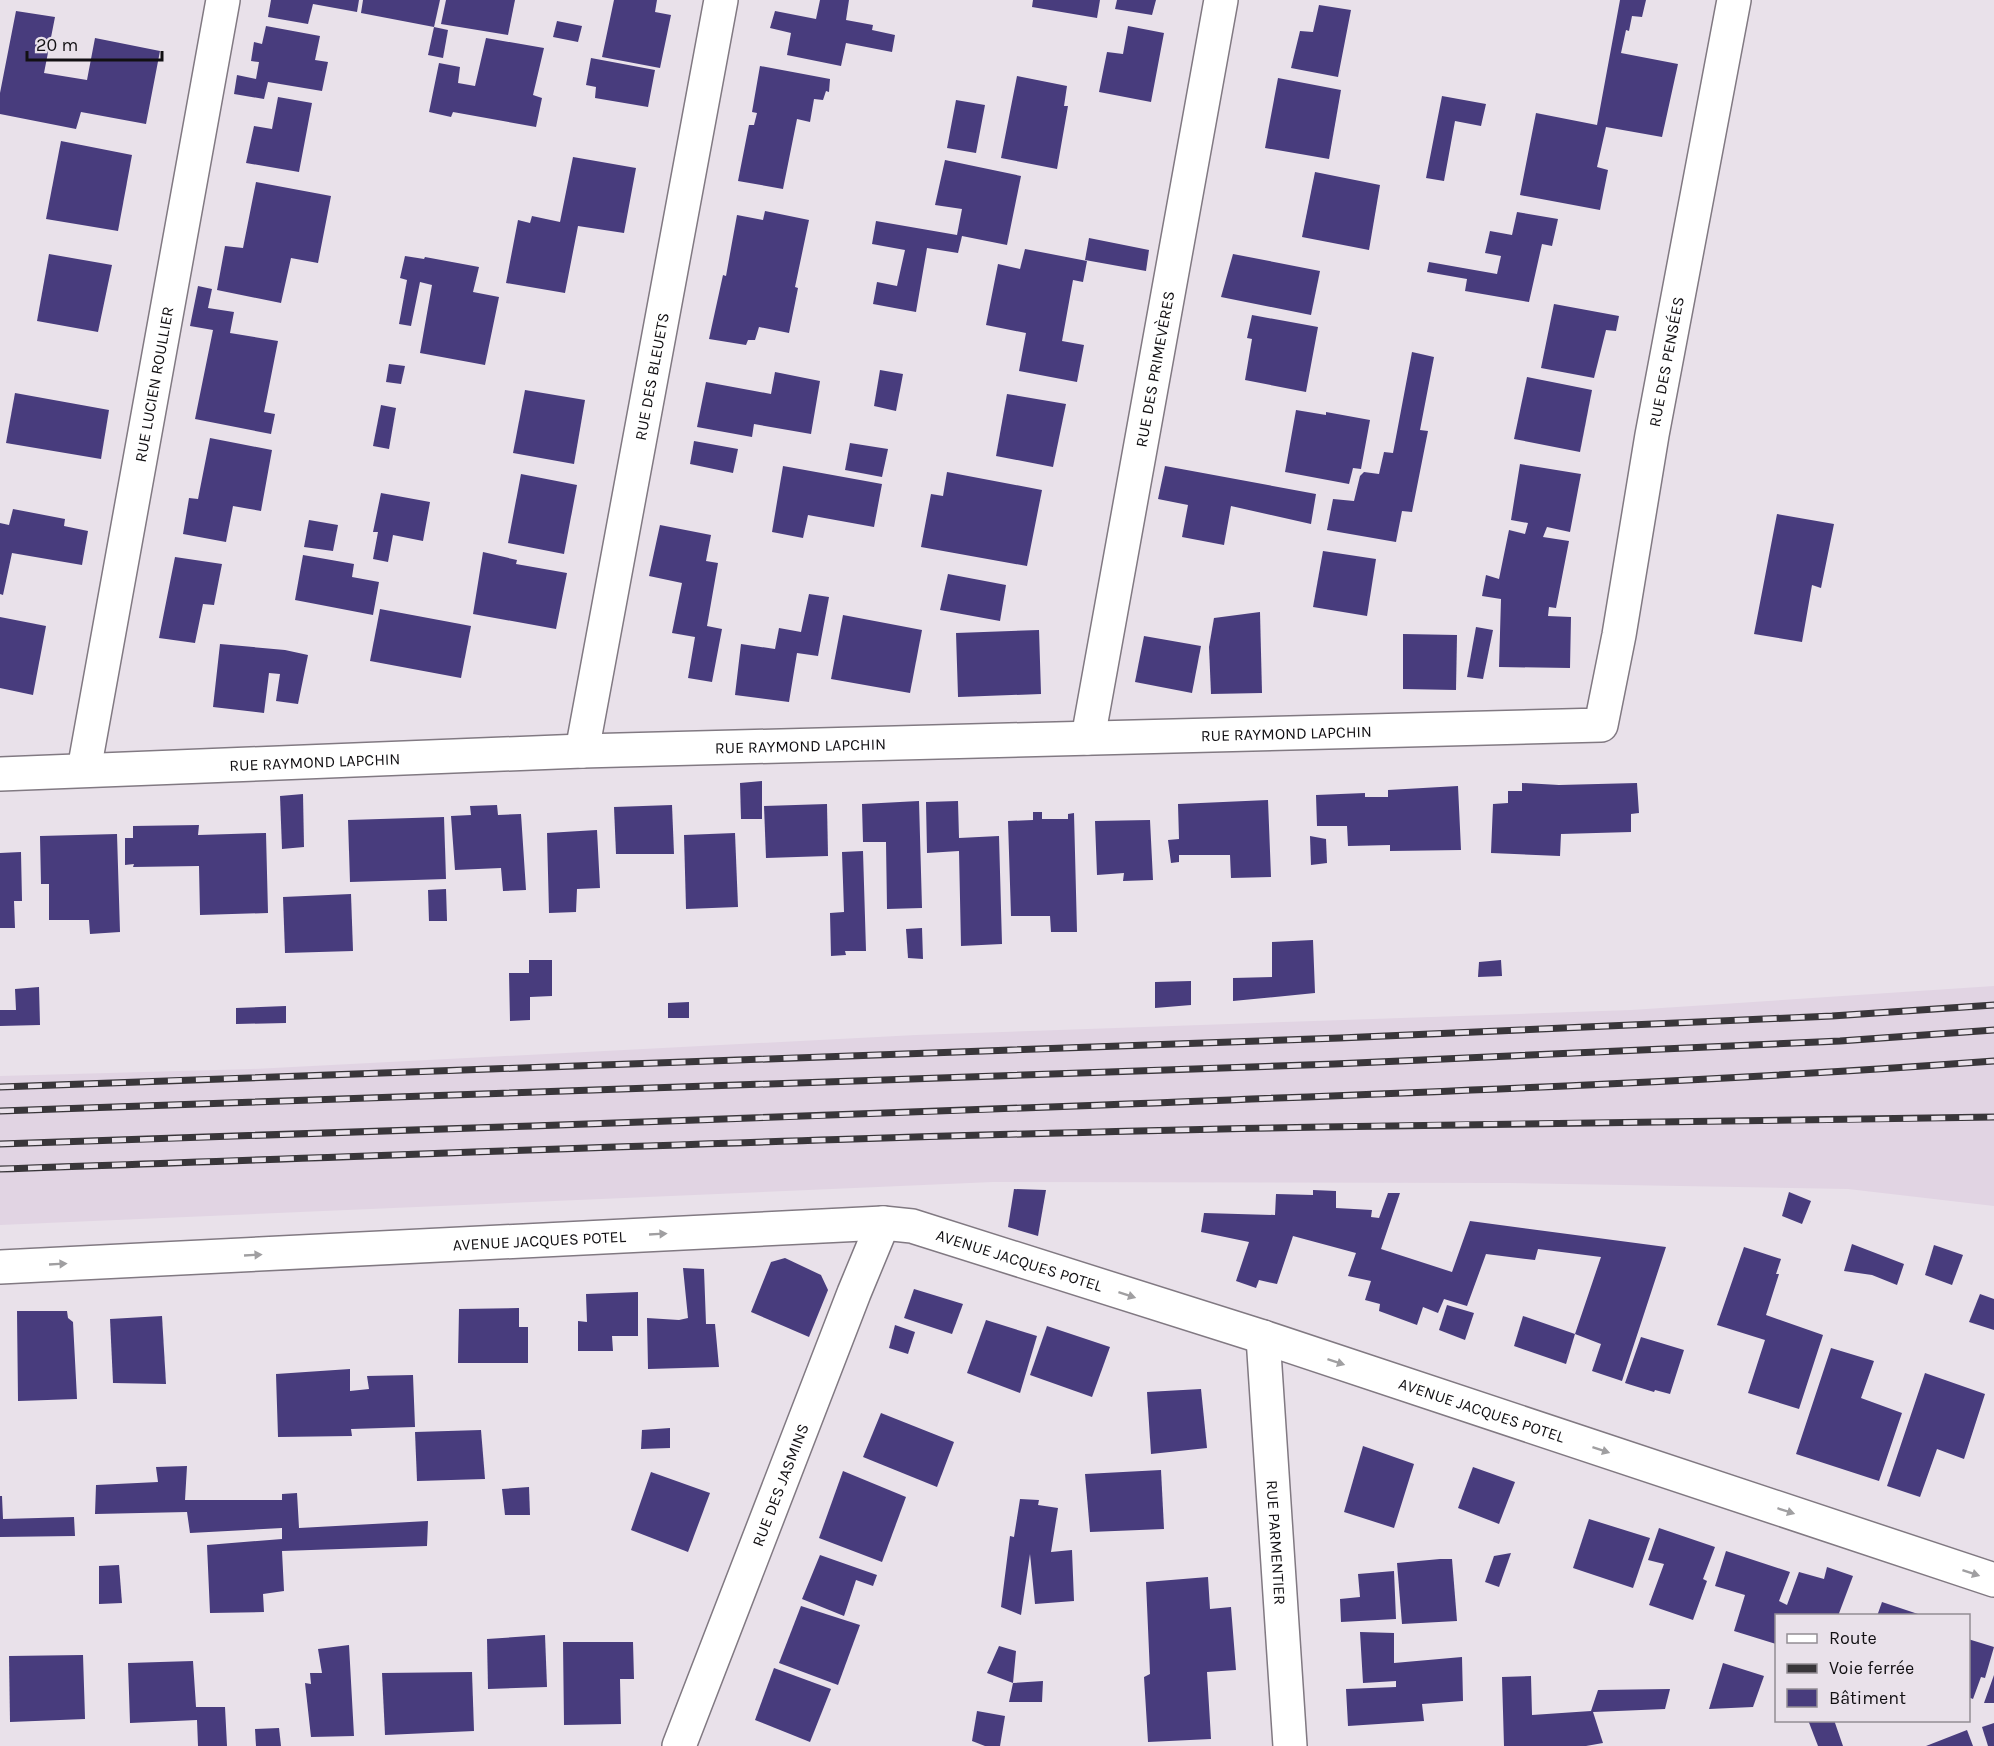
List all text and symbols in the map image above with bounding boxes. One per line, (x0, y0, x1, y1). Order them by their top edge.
scale bar (27, 24, 162, 62)
text: 20 m (36, 34, 78, 56)
street label: RUE DES PRIMEVÈRES (1131, 289, 1178, 449)
street label: RUE DES PENSÉES (1644, 295, 1687, 428)
street label: RUE LUCIEN ROULLIER (130, 305, 177, 464)
street label: RUE DES BLEUETS (630, 311, 672, 442)
street label: RUE RAYMOND LAPCHIN (1201, 721, 1372, 745)
street label: RUE RAYMOND LAPCHIN (715, 734, 886, 757)
street label: RUE RAYMOND LAPCHIN (229, 749, 401, 774)
street label: AVENUE JACQUES POTEL (934, 1225, 1106, 1295)
street label: AVENUE JACQUES POTEL (452, 1226, 627, 1254)
one-way arrow (648, 1230, 667, 1239)
one-way arrow (244, 1250, 263, 1259)
one-way arrow (49, 1260, 68, 1269)
one-way arrow (1118, 1291, 1136, 1300)
one-way arrow (1327, 1358, 1345, 1367)
street label: AVENUE JACQUES POTEL (1397, 1373, 1568, 1446)
street label: RUE DES JASMINS (748, 1421, 812, 1549)
one-way arrow (1592, 1445, 1610, 1455)
street label: RUE PARMENTIER (1263, 1479, 1290, 1606)
one-way arrow (1777, 1507, 1795, 1516)
one-way arrow (1962, 1568, 1980, 1578)
legend (1775, 1614, 1970, 1722)
text: Route (1829, 1627, 1877, 1649)
text: Voie ferrée (1829, 1657, 1914, 1679)
text: Bâtiment (1829, 1687, 1906, 1709)

